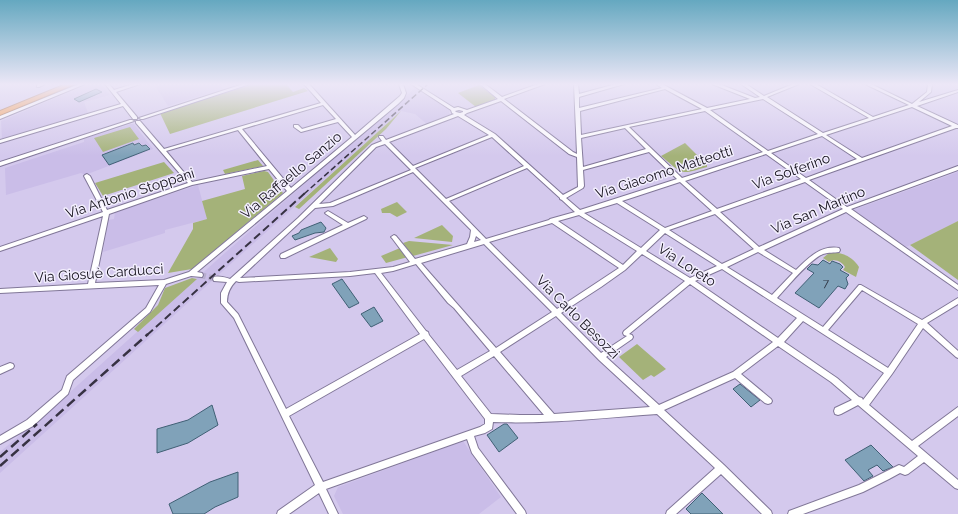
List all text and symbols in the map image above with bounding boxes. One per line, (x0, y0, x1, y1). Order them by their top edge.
street label: Via Raffaello Sanzio (237, 128, 345, 222)
street label: Via Giacomo Matteotti (593, 142, 735, 202)
street label: Via Solferino (750, 150, 832, 192)
street label: Via Antonio Stoppani (64, 165, 196, 221)
street label: Via San Martino (769, 183, 867, 237)
street label: Via Loreto (655, 240, 719, 290)
street label: Via Giosuè Carducci (34, 261, 164, 285)
street label: Via Carlo Besozzi (533, 272, 623, 362)
house number: 7 (823, 276, 830, 290)

